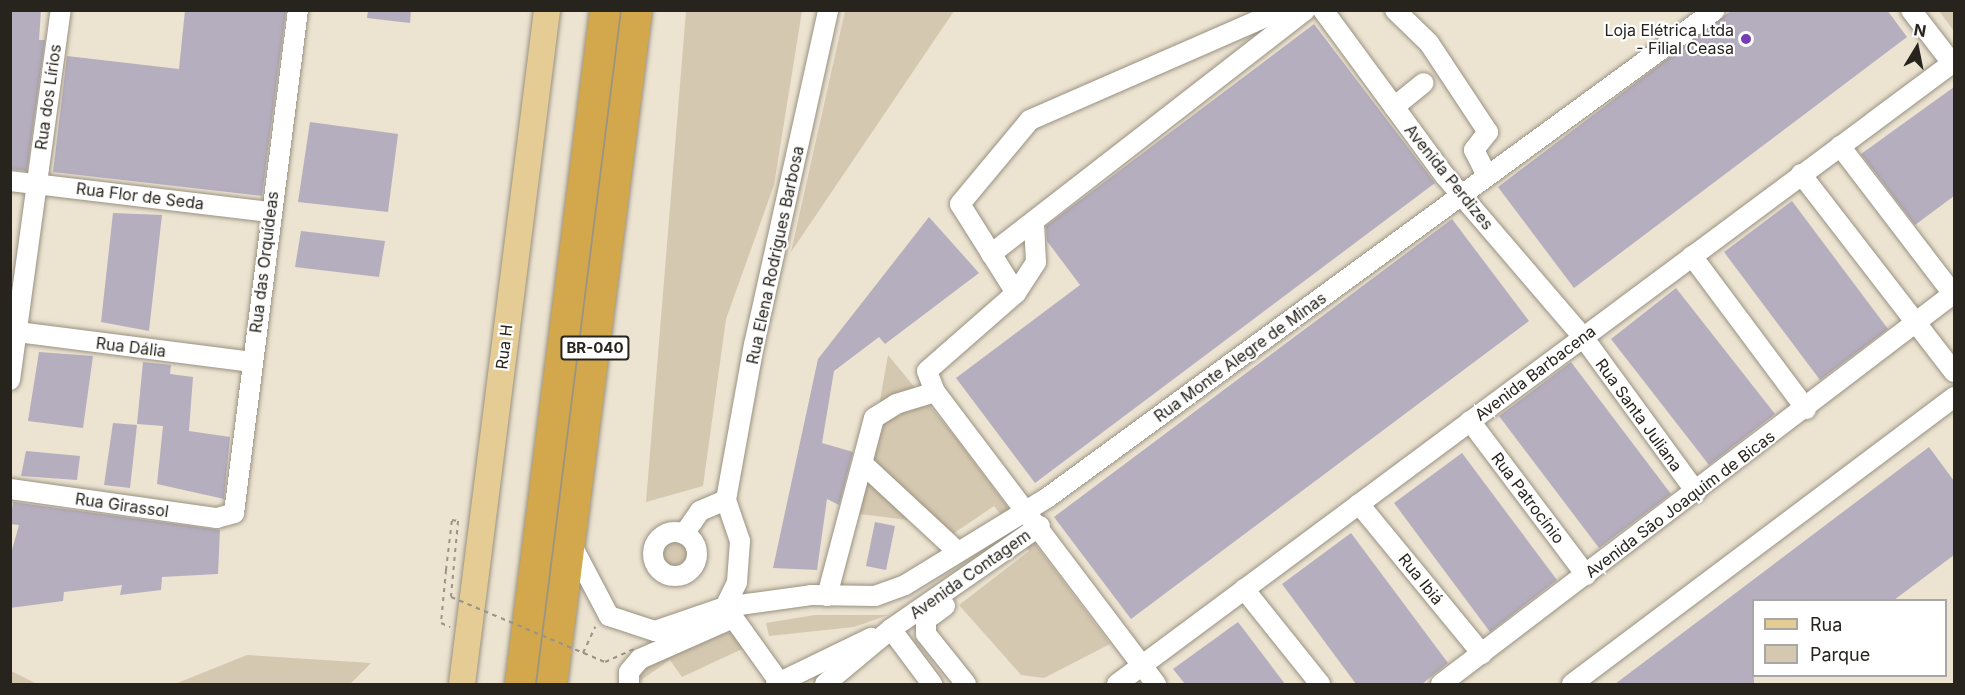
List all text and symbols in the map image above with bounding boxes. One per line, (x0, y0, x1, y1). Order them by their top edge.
north arrow (1887, 18, 1947, 78)
text: N (1912, 19, 1928, 41)
place label: Loja Elétrica Ltda - Filial Ceasa (1604, 20, 1734, 58)
marker: Loja Elétrica Ltda - Filial Ceasa (1739, 32, 1753, 46)
street label: Rua dos Lírios (31, 43, 65, 151)
street label: Avenida Perdizes (1401, 121, 1497, 233)
street label: Rua Elena Rodrigues Barbosa (742, 144, 808, 366)
street label: Rua Flor de Seda (75, 179, 205, 213)
street label: Rua das Orquídeas (246, 190, 282, 334)
street label: Rua Monte Alegre de Minas (1150, 288, 1330, 426)
street label: Avenida Barbacena (1471, 321, 1599, 425)
street label: Rua H (492, 323, 516, 371)
street label: Rua Dália (95, 333, 167, 361)
road number: BR-040 (559, 336, 631, 360)
street label: Rua Santa Juliana (1592, 355, 1686, 475)
street label: Avenida São Joaquim de Bicas (1582, 426, 1778, 582)
street label: Rua Patrocínio (1488, 449, 1568, 547)
street label: Rua Girassol (74, 489, 170, 521)
street label: Avenida Contagem (906, 525, 1034, 623)
street label: Rua Ibiá (1395, 550, 1447, 608)
legend (1752, 599, 1947, 677)
text: Rua (1810, 614, 1842, 635)
text: Parque (1810, 644, 1870, 665)

